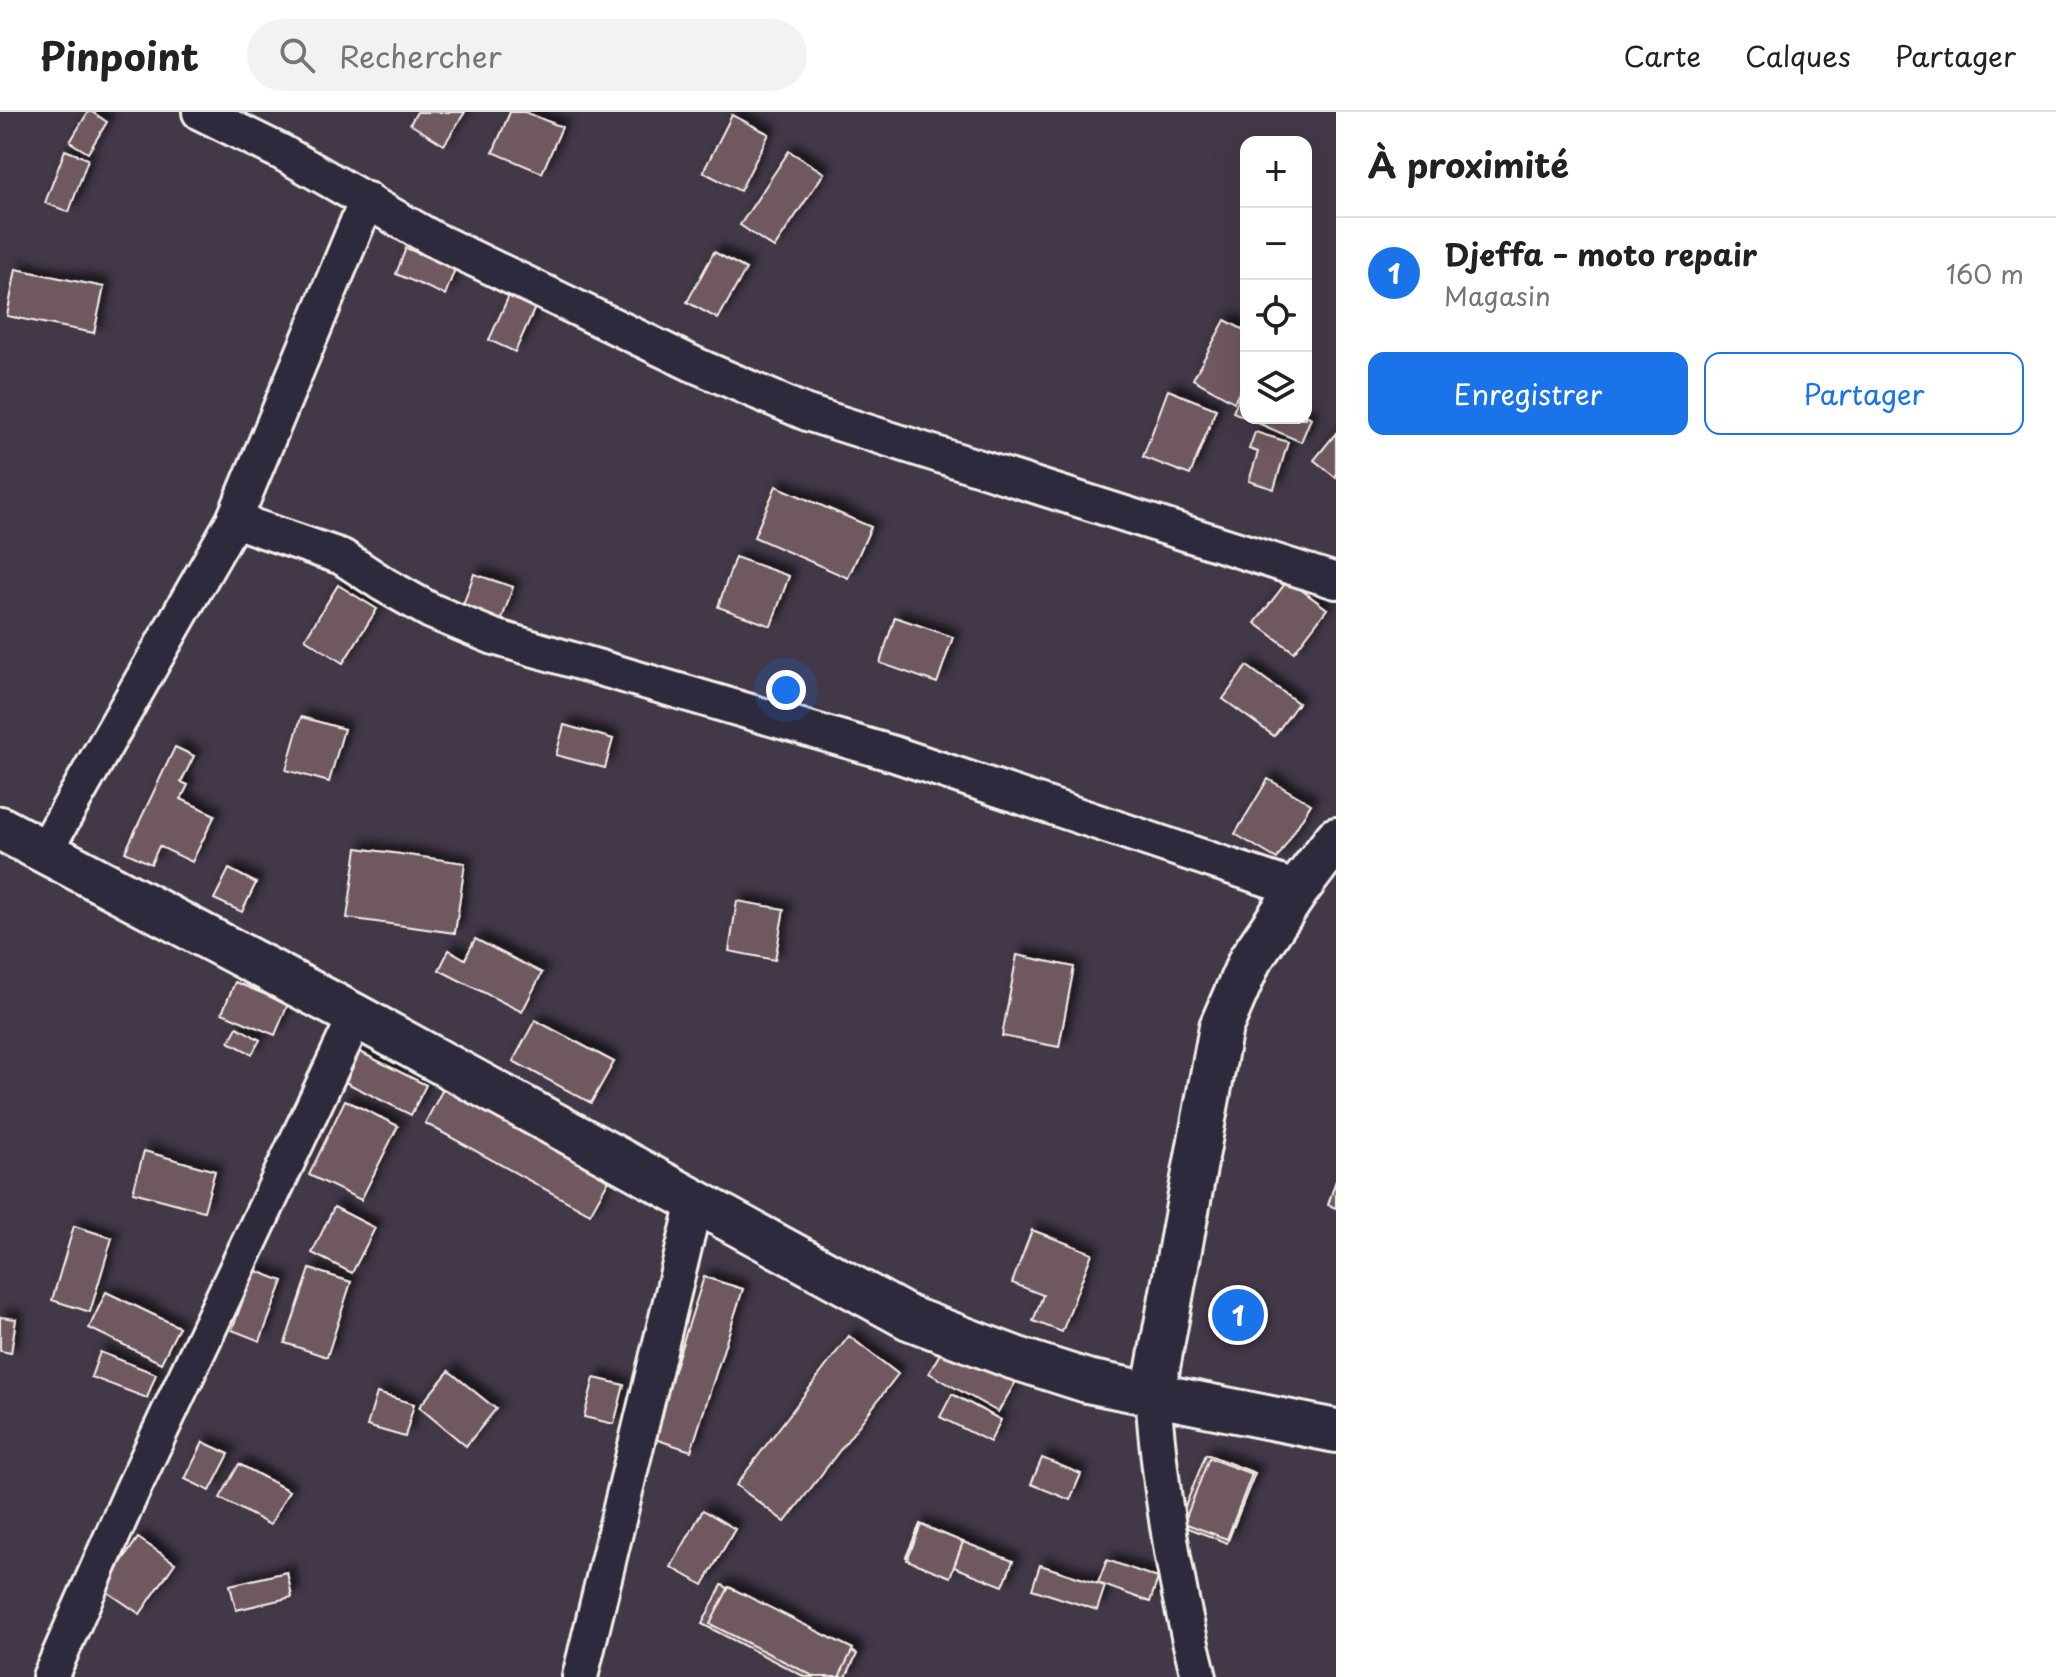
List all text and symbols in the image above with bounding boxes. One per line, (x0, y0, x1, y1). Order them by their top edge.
search box (247, 19, 807, 91)
text: Pinpoint (40, 27, 199, 84)
icon: search (275, 33, 319, 77)
text: Rechercher (339, 33, 502, 78)
text: Carte (1623, 34, 1701, 77)
text: Calques (1745, 34, 1851, 77)
text: Partager (1895, 34, 2016, 77)
map controls (1240, 136, 1312, 424)
button: + (1240, 136, 1312, 208)
text: À proximité (1368, 138, 1569, 190)
button: − (1240, 208, 1312, 280)
text: Djeffa – moto repair (1444, 231, 1757, 276)
text: 1 (1388, 254, 1400, 293)
text: 160 m (1946, 254, 2024, 293)
text: Magasin (1444, 276, 1551, 315)
button: locate (1240, 280, 1312, 352)
button: layers (1240, 352, 1312, 424)
button: Enregistrer (1368, 352, 1688, 435)
button: Partager (1704, 352, 2024, 435)
your location (766, 670, 806, 710)
pin: 1 (1212, 1285, 1264, 1345)

